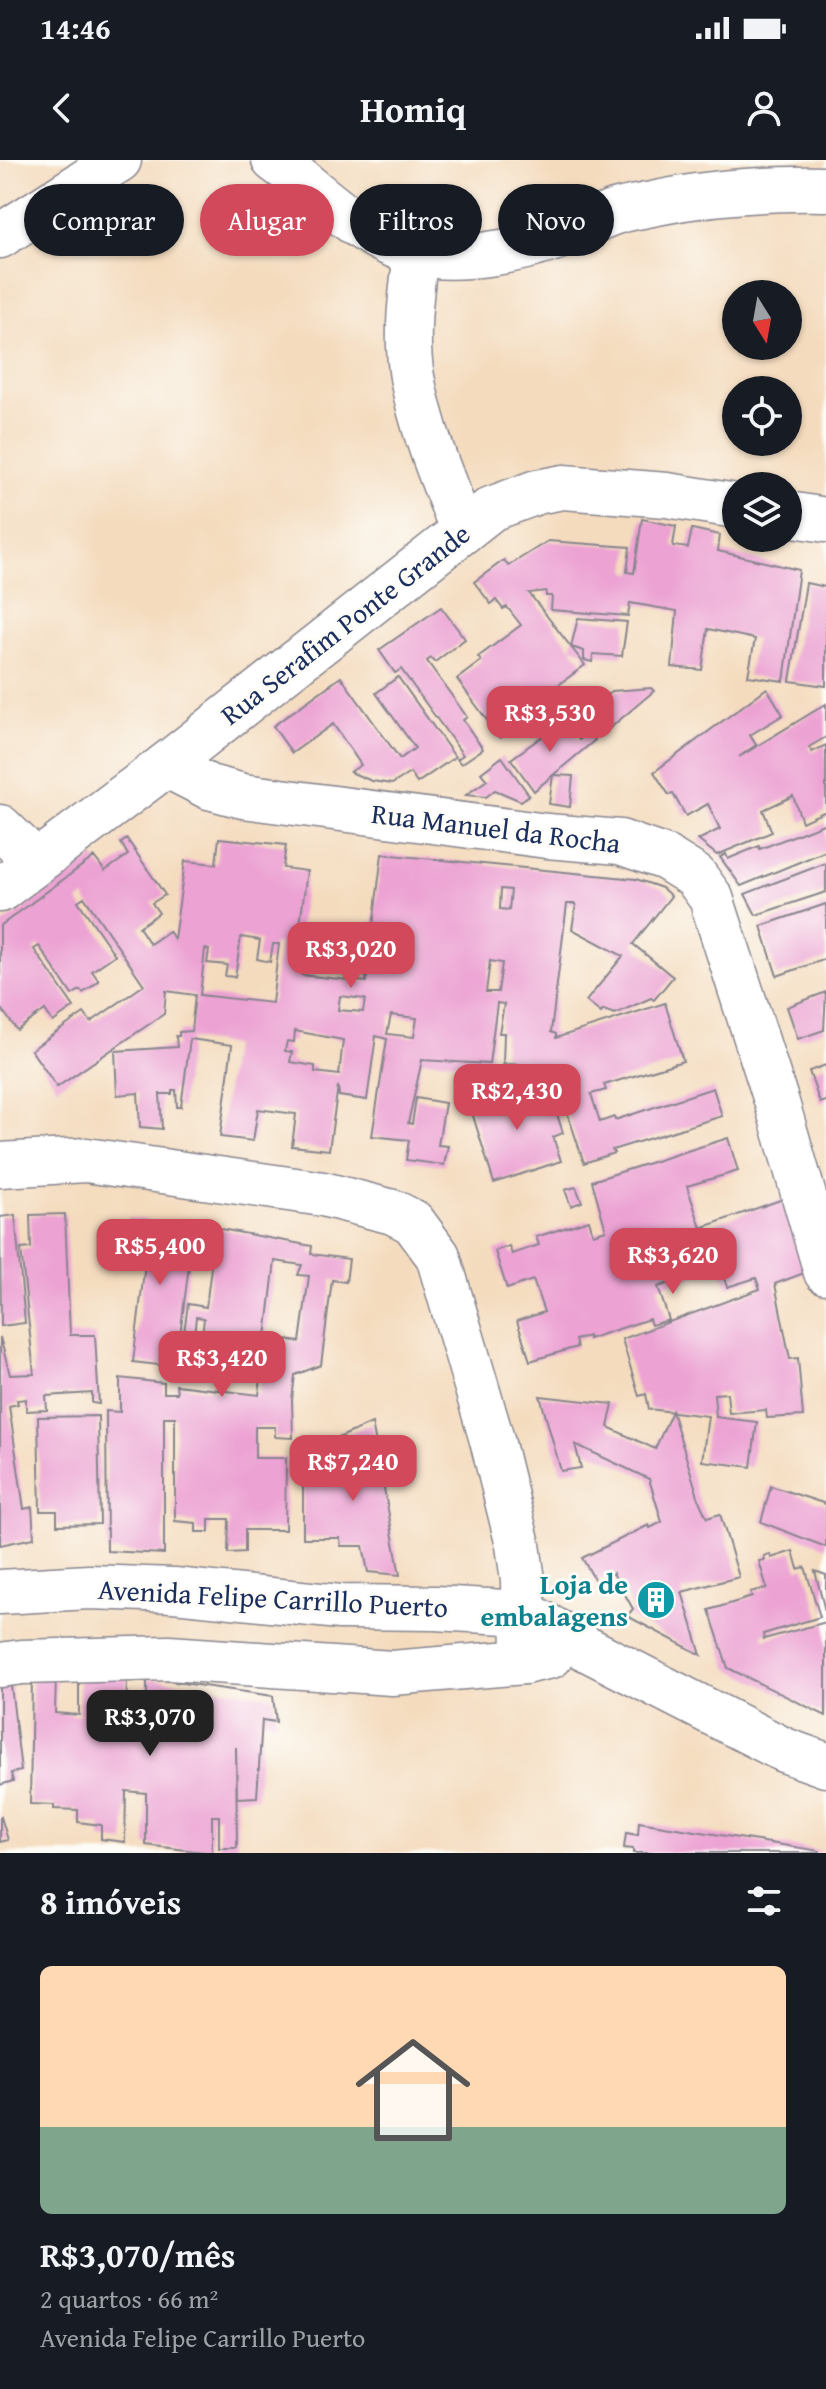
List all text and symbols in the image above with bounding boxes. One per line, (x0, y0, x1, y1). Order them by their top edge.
text: 14:46 (40, 6, 111, 50)
text: Homiq (360, 82, 466, 135)
icon: back (40, 86, 84, 130)
icon: person (742, 86, 786, 130)
chip: Comprar (24, 184, 184, 256)
chip: Alugar (200, 184, 334, 256)
chip: Filtros (350, 184, 482, 256)
chip: Novo (498, 184, 614, 256)
north arrow (722, 280, 802, 360)
map controls (722, 280, 802, 552)
button: locate (722, 376, 802, 456)
button: layers (722, 472, 802, 552)
street label: Rua Serafim Ponte Grande (211, 513, 478, 734)
pin: R$3,530 (476, 686, 624, 754)
text: R$3,530 (505, 692, 595, 731)
street label: Rua Manuel da Rocha (369, 792, 624, 863)
pin: R$3,020 (277, 922, 425, 990)
text: R$3,020 (306, 928, 396, 967)
pin: R$2,430 (443, 1064, 591, 1132)
text: R$2,430 (472, 1070, 562, 1109)
pin: R$5,400 (86, 1219, 234, 1287)
text: R$5,400 (115, 1225, 205, 1264)
pin: R$3,620 (599, 1228, 747, 1296)
text: R$3,620 (628, 1234, 718, 1273)
pin: R$3,420 (148, 1331, 296, 1399)
text: R$3,420 (177, 1337, 267, 1376)
pin: R$7,240 (279, 1435, 427, 1503)
text: R$7,240 (308, 1441, 398, 1480)
place label: Loja de embalagens (480, 1563, 628, 1636)
street label: Avenida Felipe Carrillo Puerto (97, 1568, 449, 1627)
building icon: Loja de embalagens (635, 1579, 677, 1621)
pin: R$3,070 (76, 1690, 224, 1758)
text: R$3,070 (105, 1696, 195, 1735)
text: 8 imóveis (40, 1877, 181, 1926)
icon: filters (742, 1879, 786, 1923)
icon: home (341, 2018, 485, 2162)
text: R$3,070/mês (40, 2230, 235, 2279)
text: 2 quartos · 66 m² (40, 2279, 218, 2318)
text: Avenida Felipe Carrillo Puerto (40, 2318, 365, 2357)

